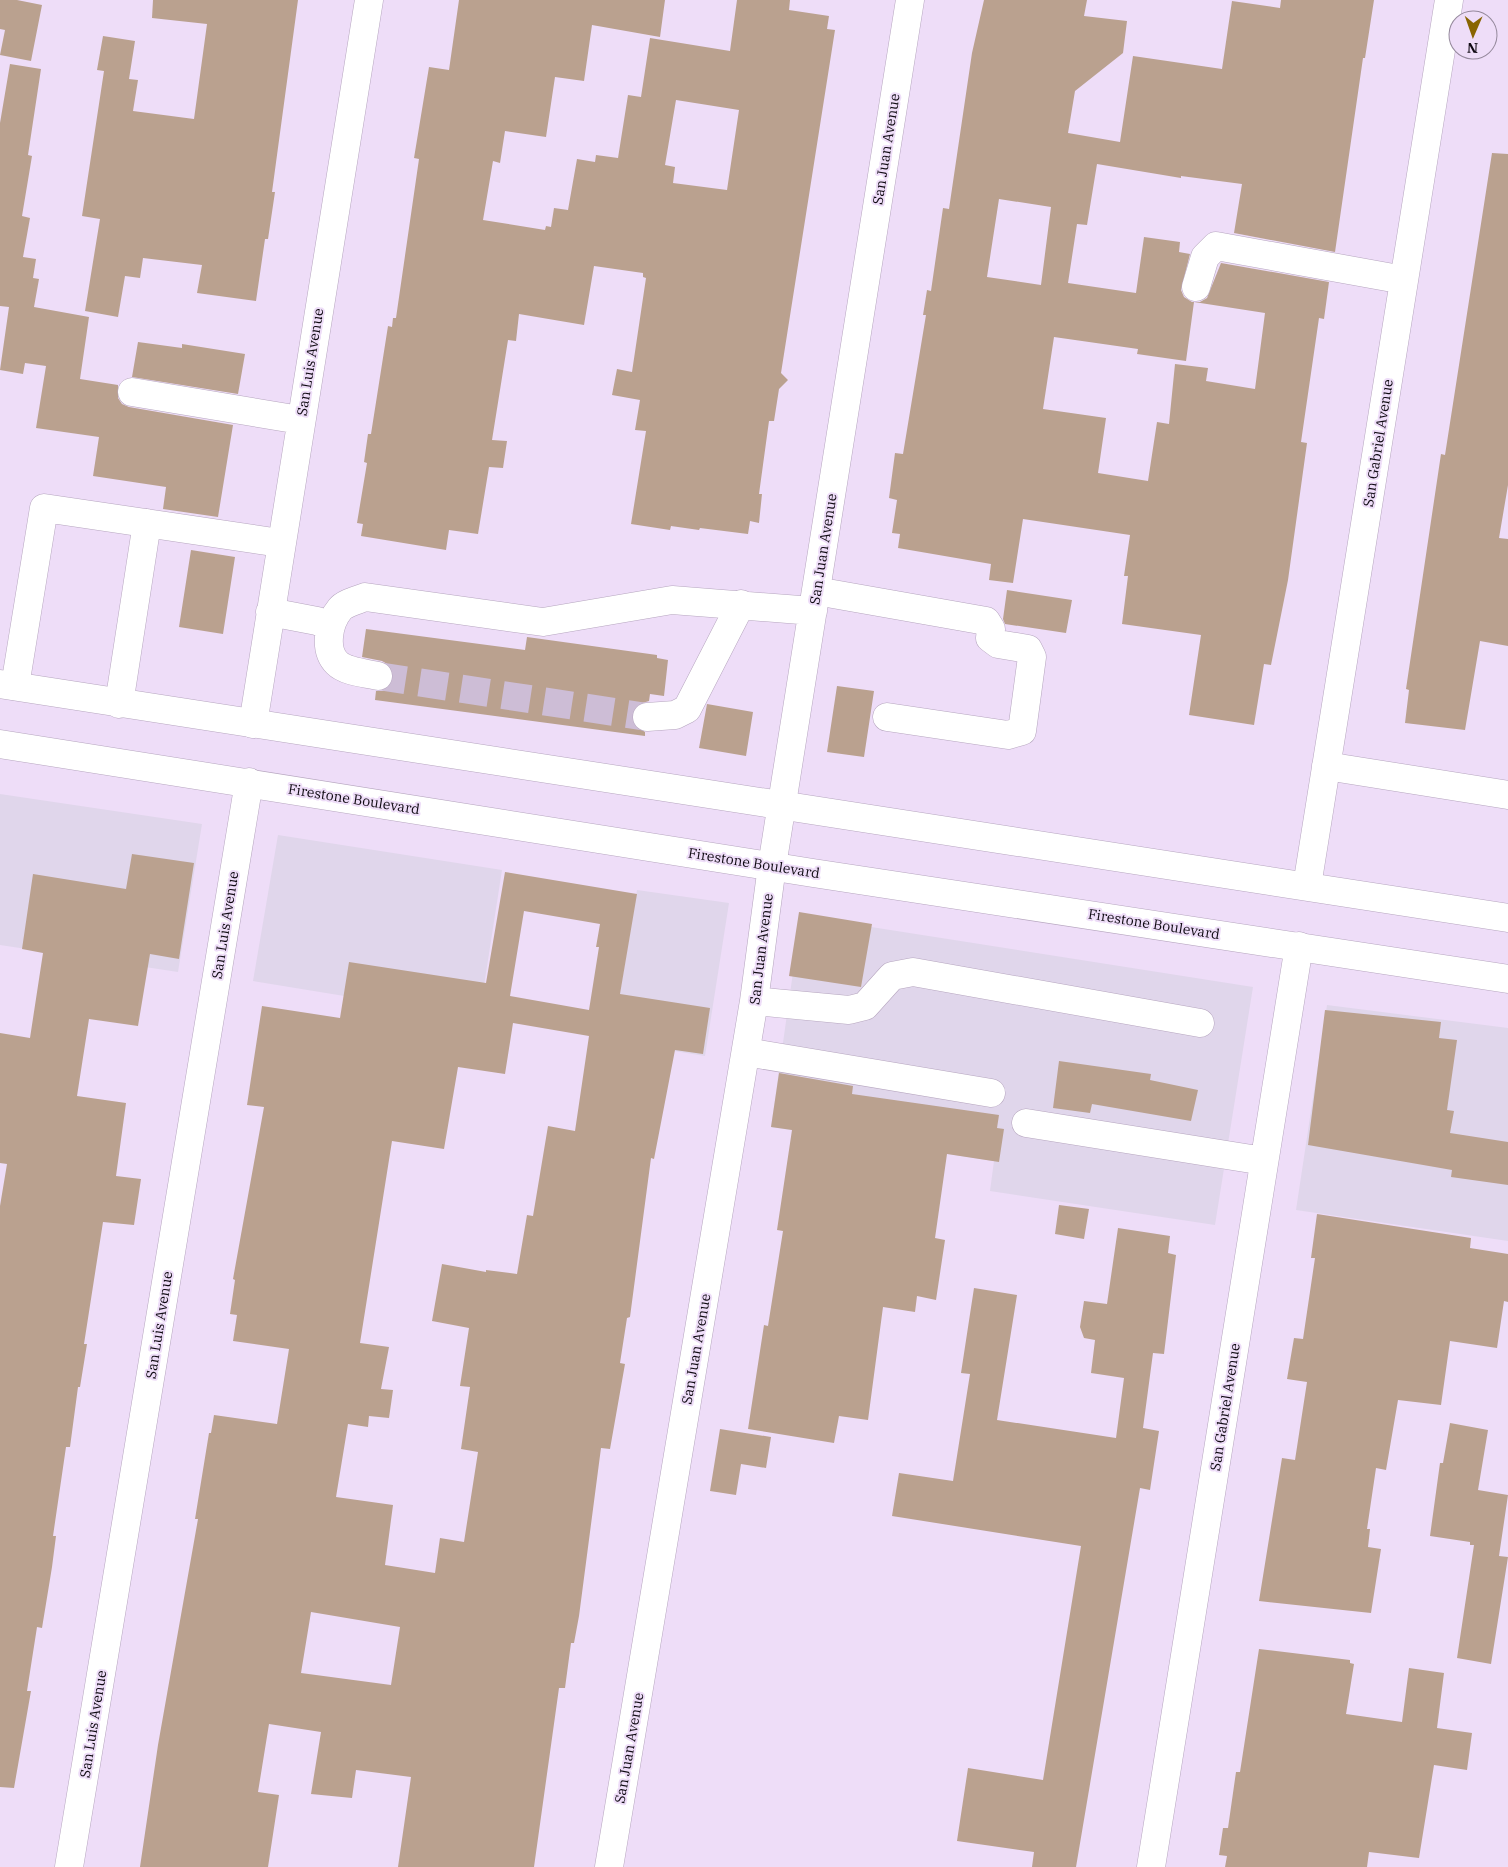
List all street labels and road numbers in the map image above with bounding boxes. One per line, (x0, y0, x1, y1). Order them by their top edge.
street label: San Juan Avenue (868, 92, 904, 206)
street label: San Luis Avenue (293, 307, 327, 417)
street label: San Gabriel Avenue (1359, 378, 1397, 508)
street label: San Juan Avenue (805, 492, 841, 606)
street label: Firestone Boulevard (287, 780, 422, 818)
street label: Firestone Boulevard (687, 844, 822, 882)
street label: San Luis Avenue (208, 870, 242, 980)
street label: San Juan Avenue (745, 892, 777, 1006)
street label: Firestone Boulevard (1087, 905, 1222, 943)
street label: San Luis Avenue (142, 1270, 176, 1380)
street label: San Juan Avenue (677, 1292, 715, 1406)
street label: San Gabriel Avenue (1206, 1342, 1244, 1472)
street label: San Luis Avenue (76, 1669, 110, 1779)
street label: San Juan Avenue (610, 1691, 648, 1805)

